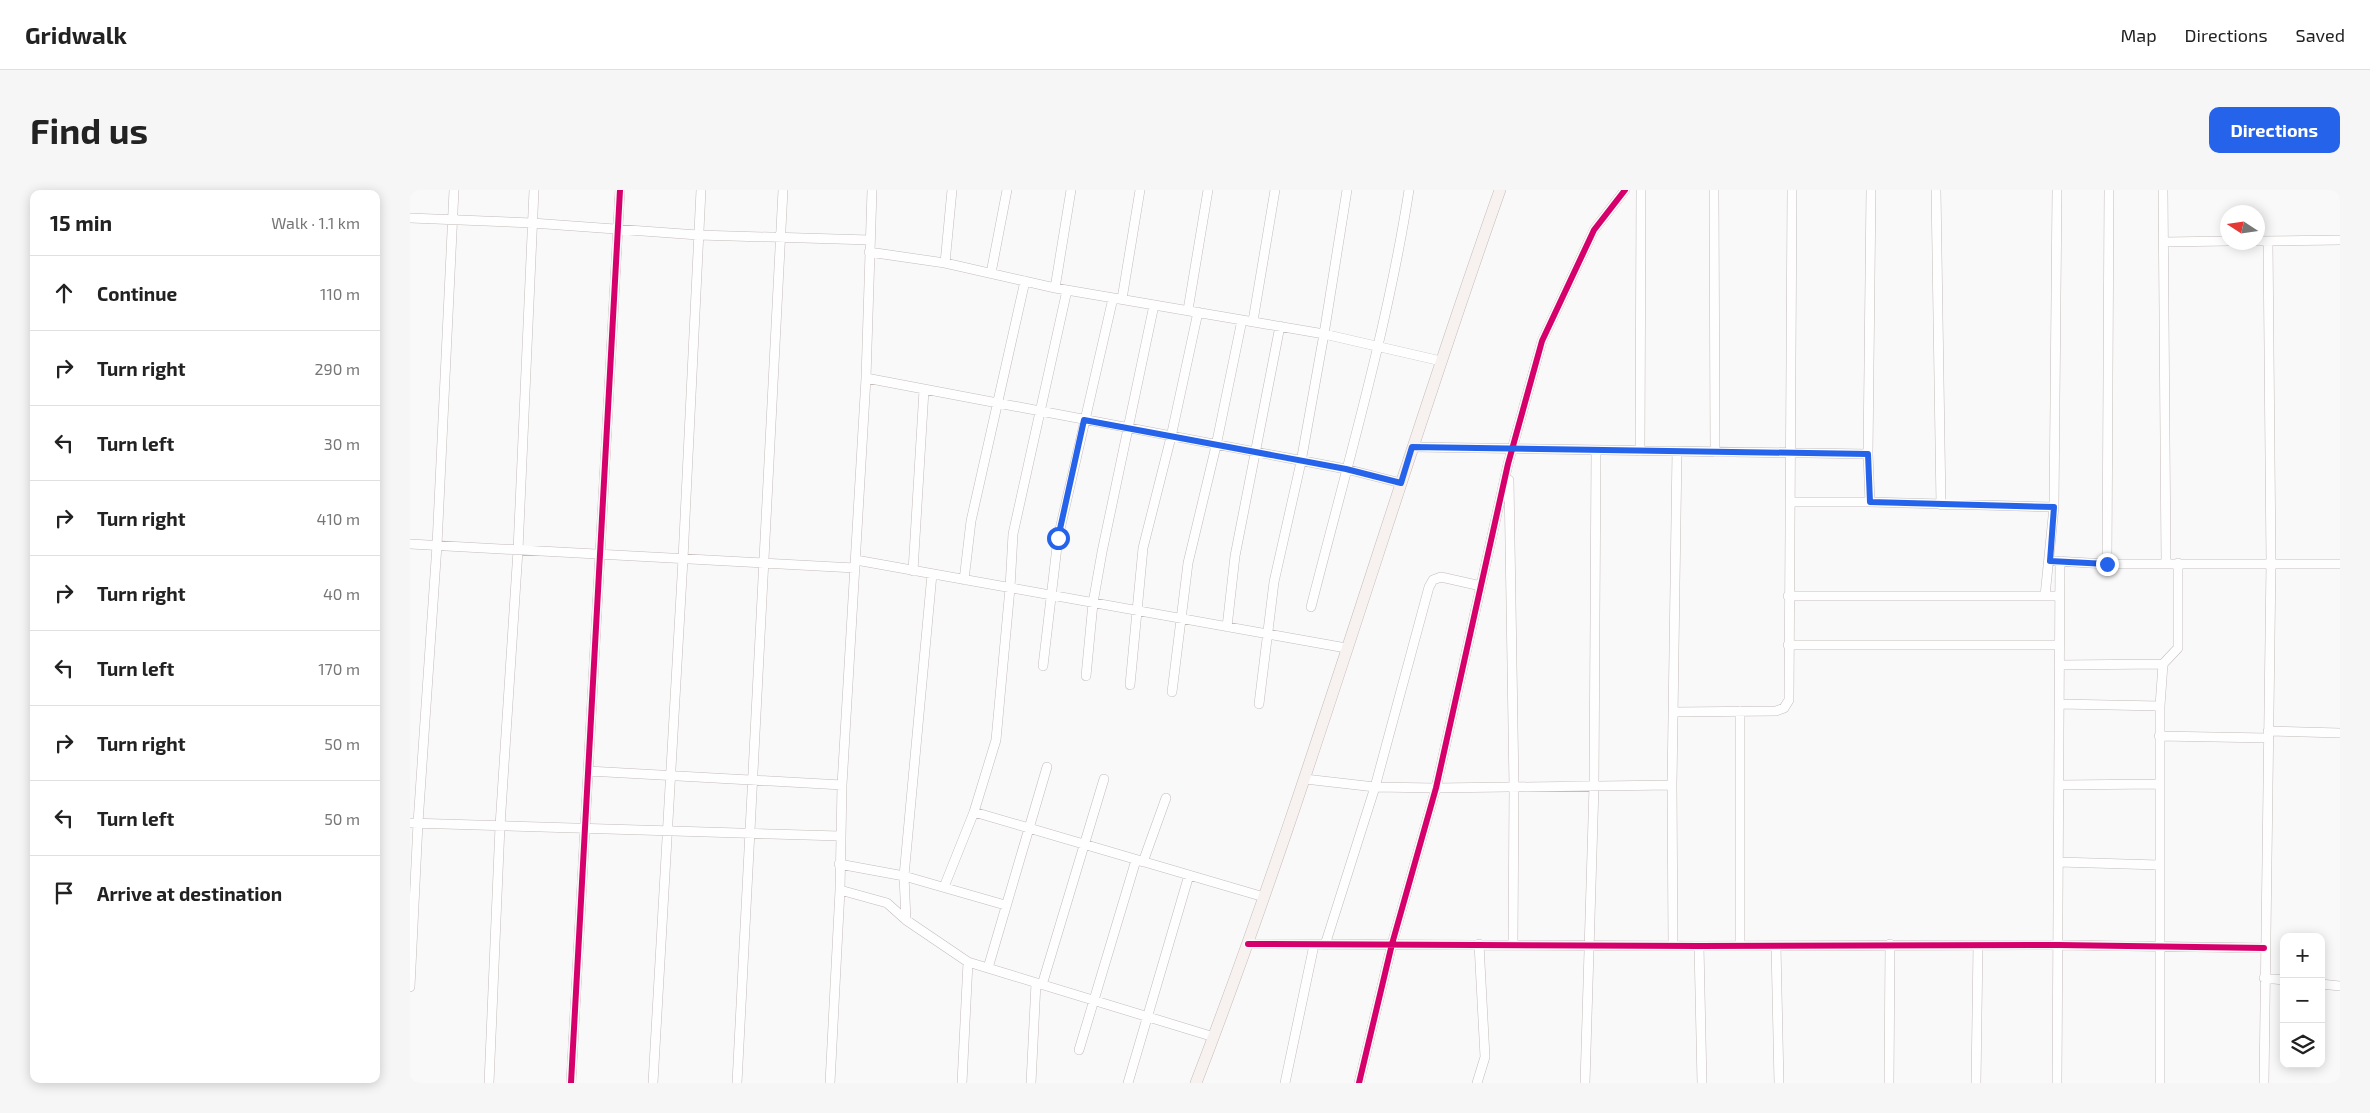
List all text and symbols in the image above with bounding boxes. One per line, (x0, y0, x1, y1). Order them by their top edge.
text: Gridwalk (25, 20, 127, 49)
text: Map (2120, 24, 2157, 46)
text: Directions (2185, 24, 2268, 46)
text: Saved (2296, 24, 2345, 46)
button: Directions (2209, 107, 2340, 153)
text: Find us (30, 109, 148, 151)
north arrow (2220, 205, 2265, 250)
text: 15 min (50, 210, 112, 235)
text: Walk · 1.1 km (271, 213, 360, 232)
icon: ahead (50, 279, 78, 307)
text: Continue (97, 282, 177, 305)
text: 110 m (320, 284, 360, 303)
icon: right (50, 354, 78, 382)
text: Turn right (97, 357, 185, 380)
text: 290 m (315, 359, 360, 378)
icon: left (50, 429, 78, 457)
text: Turn left (97, 432, 174, 455)
text: 30 m (324, 434, 360, 453)
icon: right (50, 504, 78, 532)
text: Turn right (97, 507, 185, 530)
text: 410 m (317, 509, 360, 528)
route start (1047, 527, 1070, 550)
route end (2096, 553, 2119, 576)
icon: right (50, 579, 78, 607)
text: Turn right (97, 582, 185, 605)
text: 40 m (323, 584, 360, 603)
icon: left (50, 654, 78, 682)
text: Turn left (97, 657, 174, 680)
text: 170 m (318, 659, 360, 678)
icon: right (50, 729, 78, 757)
text: Turn right (97, 732, 185, 755)
text: 50 m (324, 734, 360, 753)
icon: left (50, 804, 78, 832)
text: Turn left (97, 807, 174, 830)
text: 50 m (324, 809, 360, 828)
icon: arrive (50, 879, 78, 907)
text: Arrive at destination (97, 882, 282, 905)
map controls (2280, 933, 2325, 1068)
button: + (2280, 933, 2325, 978)
button: − (2280, 978, 2325, 1023)
button: layers (2280, 1023, 2325, 1068)

